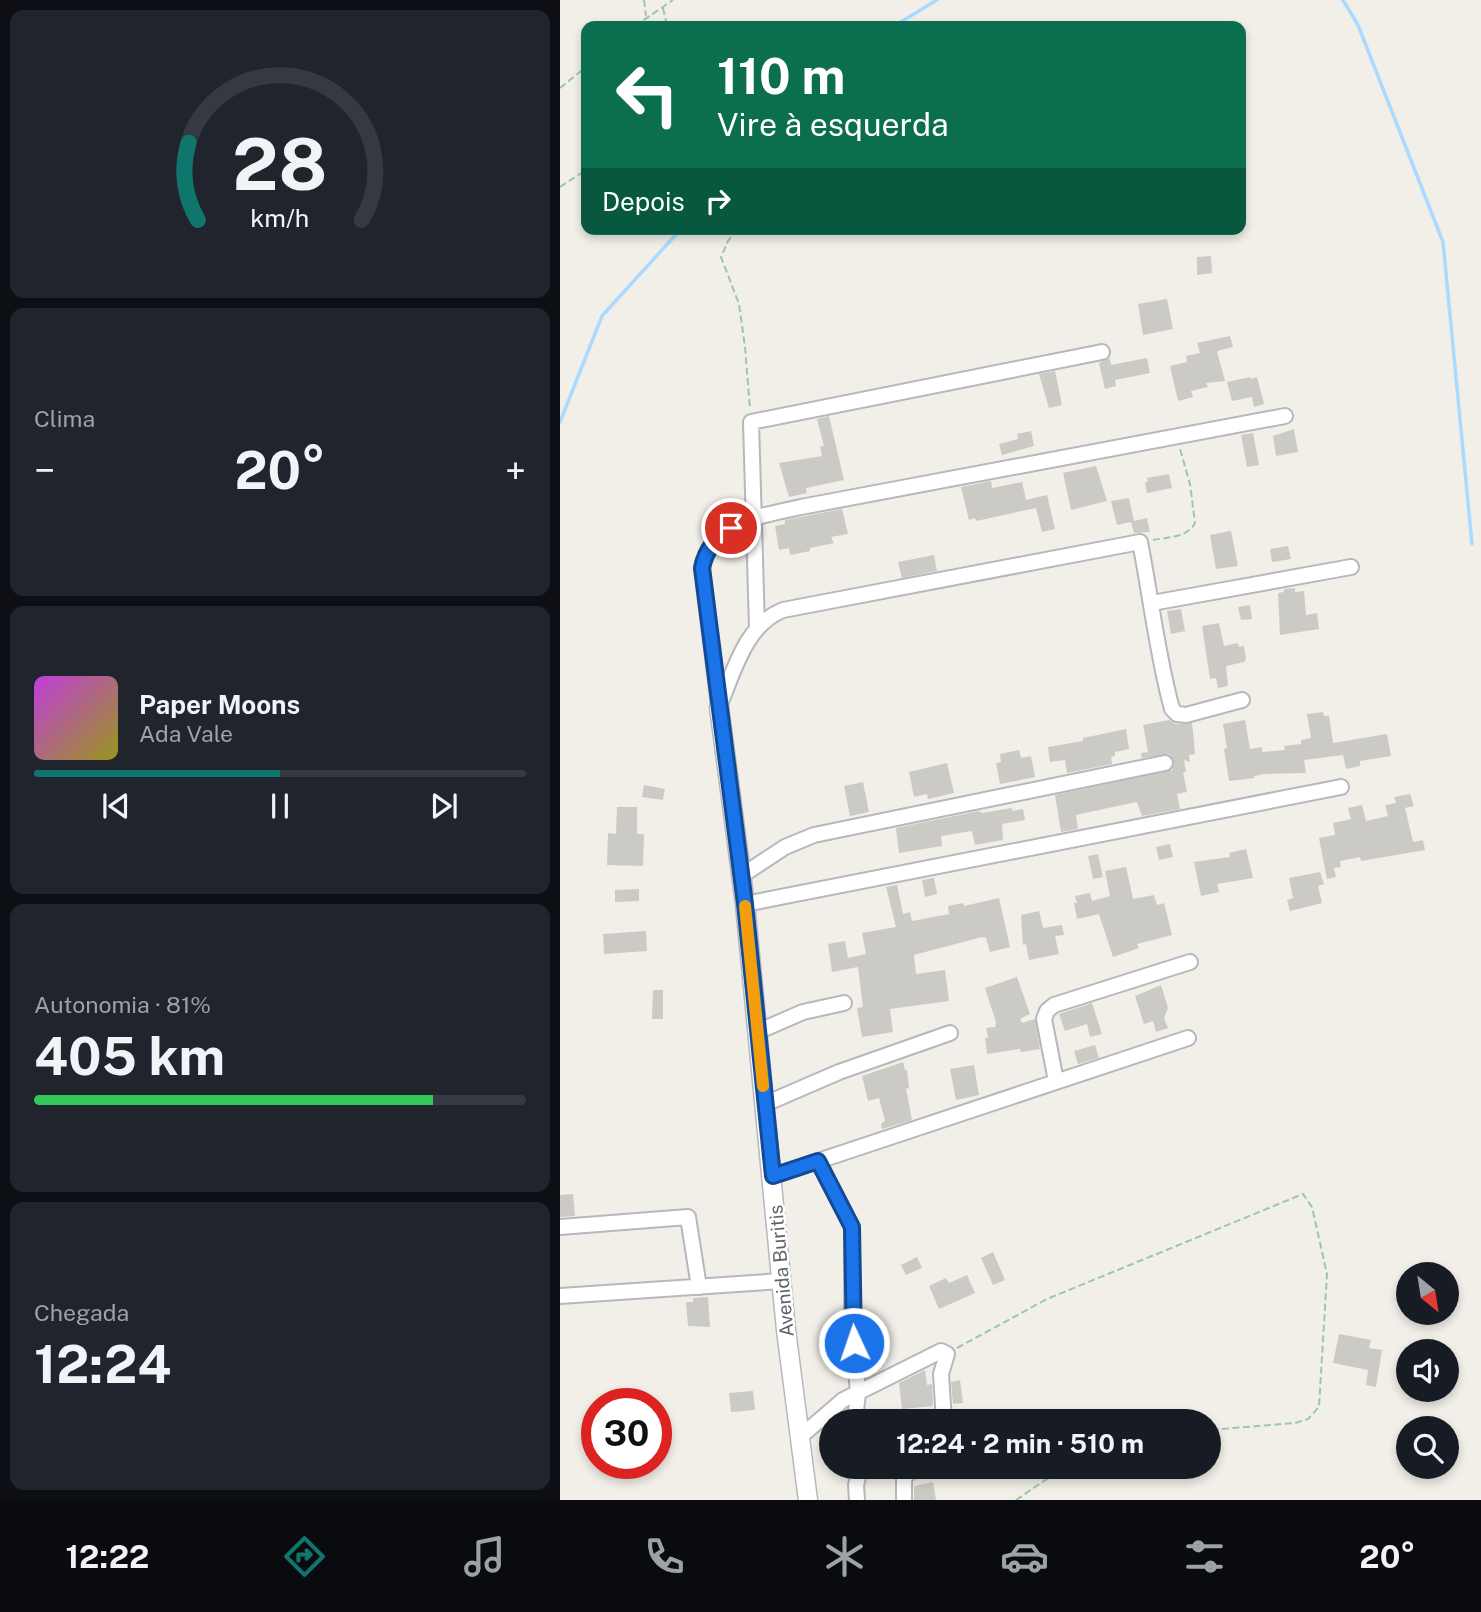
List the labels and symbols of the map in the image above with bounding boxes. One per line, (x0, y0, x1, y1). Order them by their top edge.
pin (701, 498, 761, 558)
street label: Avenida Buritis (764, 1204, 798, 1338)
north arrow (1396, 1262, 1460, 1325)
position arrow (817, 1306, 891, 1380)
speed limit sign: 30 (581, 1388, 672, 1479)

